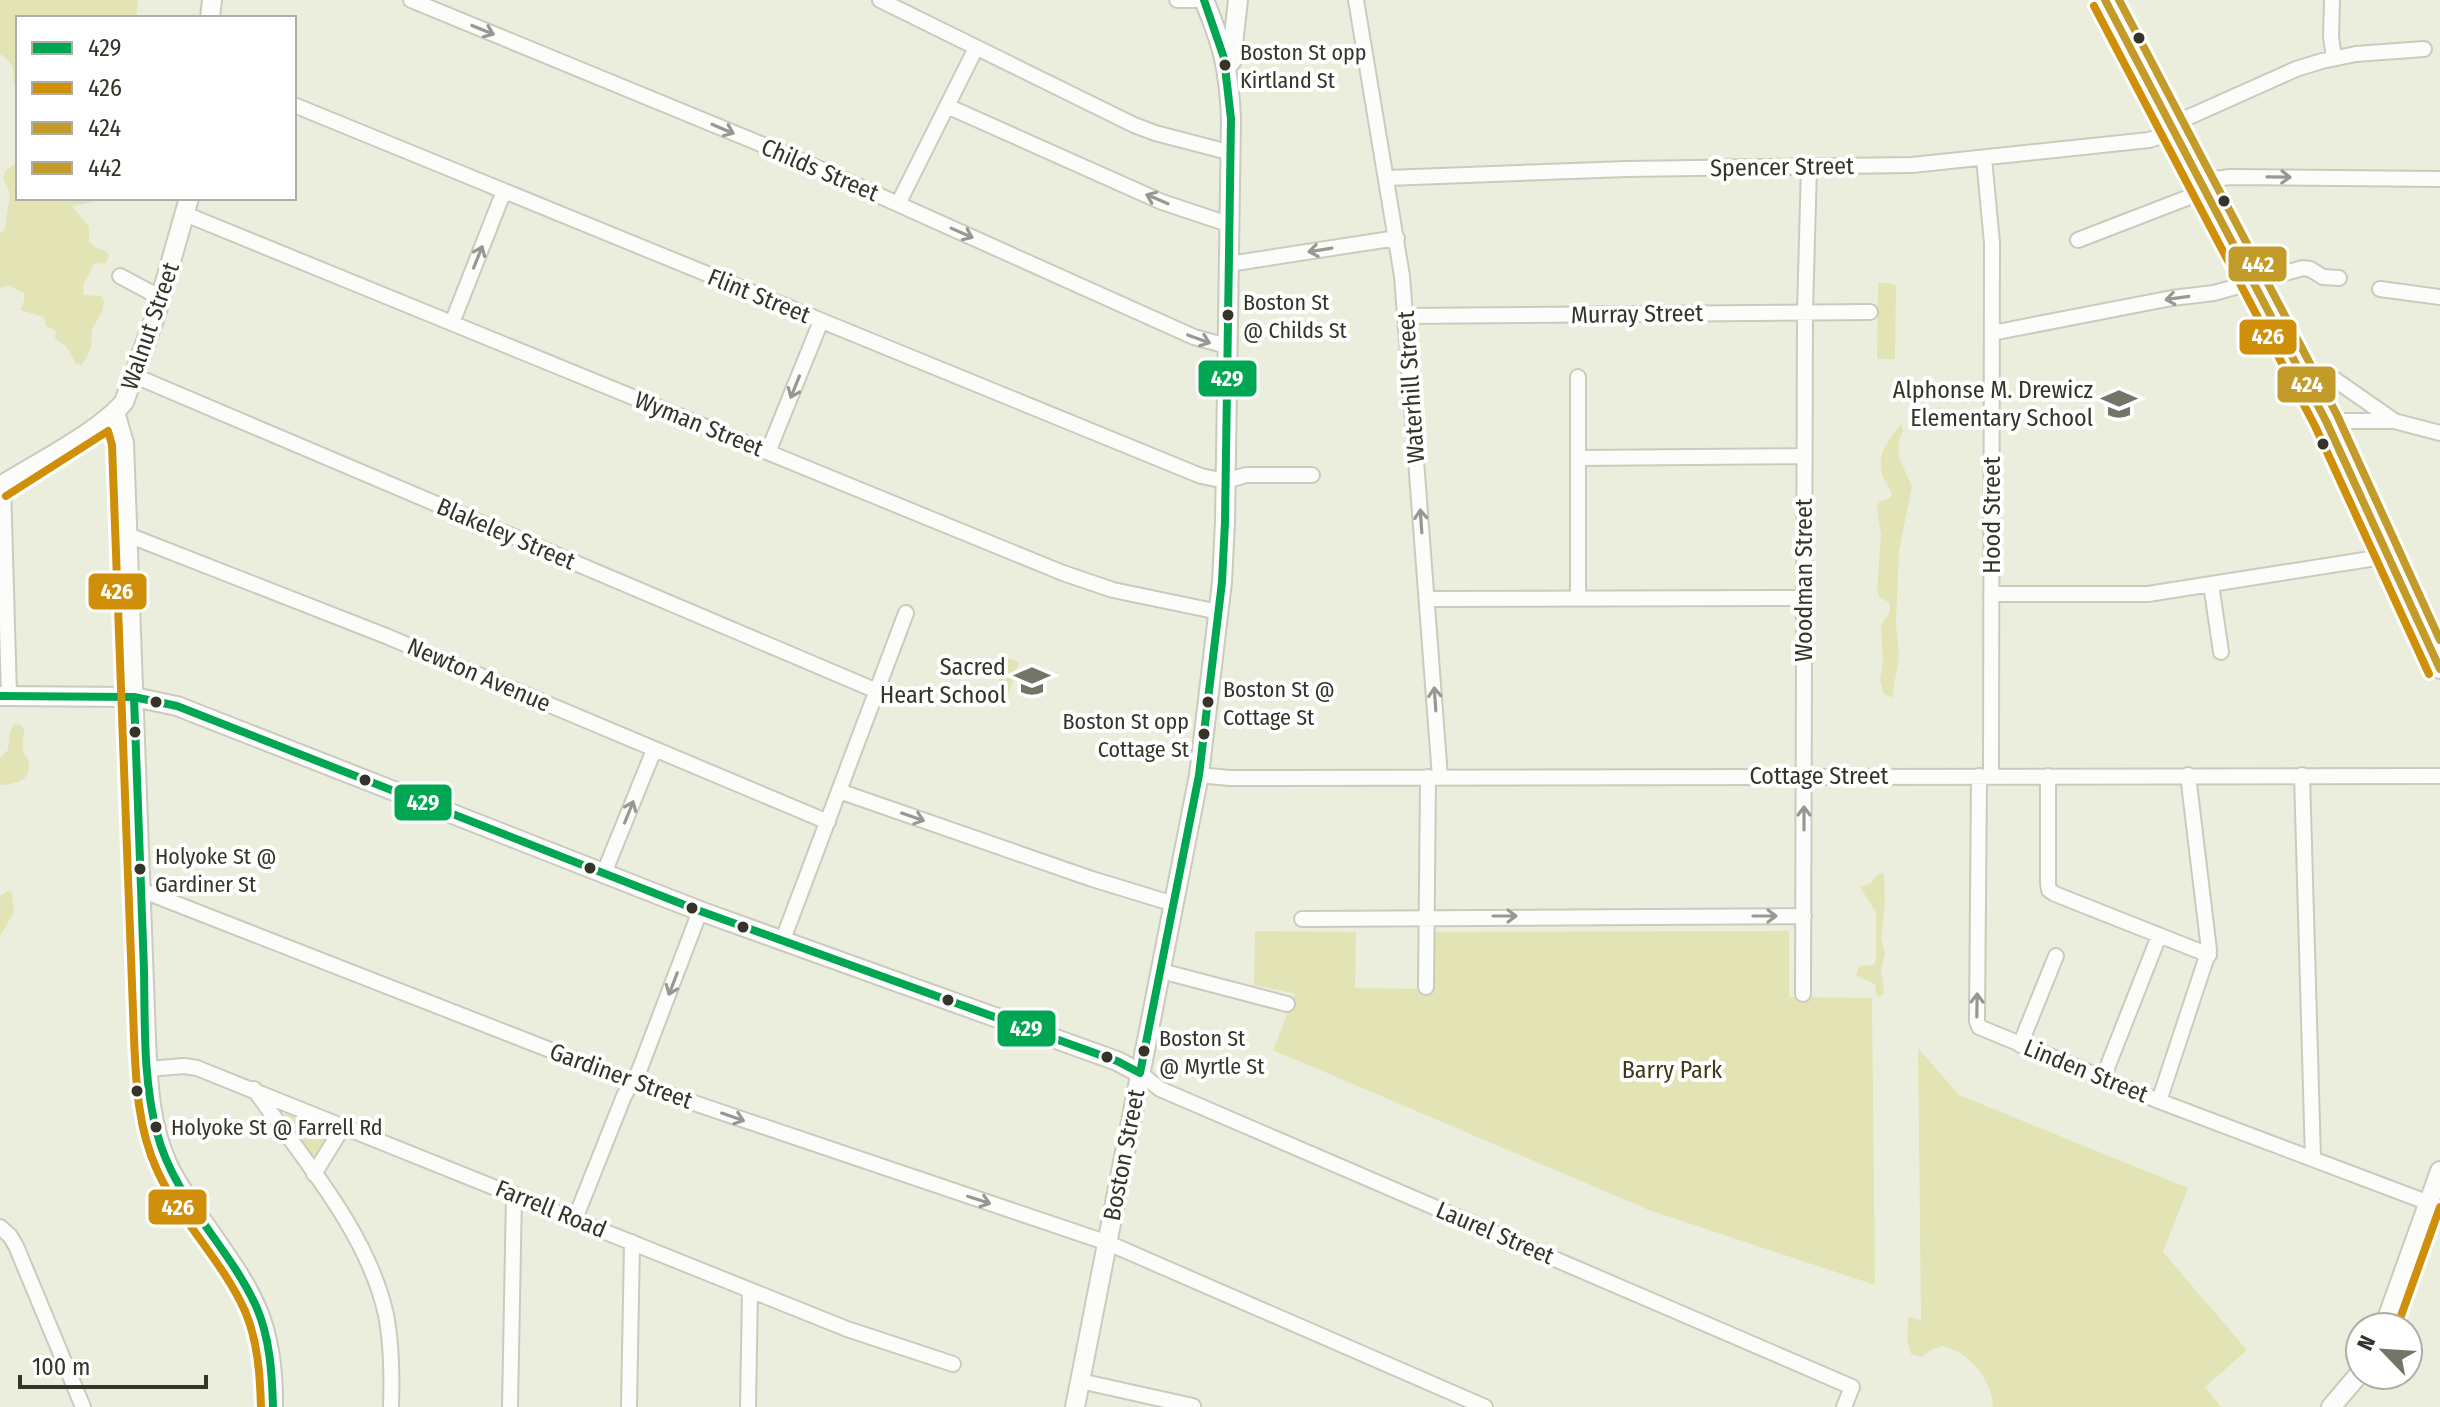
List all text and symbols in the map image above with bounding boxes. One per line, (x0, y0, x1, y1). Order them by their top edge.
legend (16, 16, 296, 200)
one-way arrow (470, 23, 495, 38)
unlabelled marker (2131, 30, 2147, 46)
text: 429 (88, 34, 121, 62)
place label: Boston St opp Kirtland St (1240, 39, 1366, 94)
marker: Boston St opp Kirtland St (1217, 57, 1233, 73)
text: 426 (88, 74, 122, 102)
text: 424 (88, 114, 121, 142)
one-way arrow (710, 122, 735, 137)
street label: Childs Street (757, 133, 883, 207)
street label: Spencer Street (1710, 152, 1854, 182)
text: 442 (88, 154, 122, 182)
one-way arrow (2265, 169, 2292, 185)
one-way arrow (1145, 191, 1170, 206)
unlabelled marker (2216, 193, 2232, 209)
one-way arrow (949, 226, 973, 241)
one-way arrow (1308, 244, 1333, 259)
one-way arrow (472, 245, 486, 270)
line badge: 442 (2227, 245, 2288, 283)
text: 442 (2242, 251, 2274, 278)
street label: Walnut Street (115, 259, 185, 393)
street label: Flint Street (704, 263, 814, 329)
place label: Boston St @ Childs St (1243, 289, 1348, 344)
one-way arrow (2165, 291, 2190, 306)
street label: Murray Street (1571, 299, 1704, 329)
marker: Boston St @ Childs St (1220, 307, 1236, 323)
street label: Waterhill Street (1392, 310, 1430, 464)
line badge: 426 (2238, 318, 2298, 356)
text: 426 (2252, 323, 2284, 350)
one-way arrow (1186, 332, 1211, 347)
line badge: 429 (1197, 359, 1258, 398)
text: 429 (1211, 365, 1243, 392)
line badge: 424 (2276, 365, 2337, 404)
text: 424 (2291, 371, 2323, 398)
one-way arrow (786, 374, 801, 399)
place label: Alphonse M. Drewicz Elementary School (1893, 376, 2093, 432)
school or university icon: Alphonse M. Drewicz Elementary School (2100, 385, 2138, 423)
street label: Wyman Street (631, 386, 768, 463)
unlabelled marker (2315, 436, 2331, 452)
street label: Hood Street (1978, 456, 2006, 574)
street label: Blakeley Street (433, 492, 579, 576)
street label: Woodman Street (1790, 498, 1818, 662)
one-way arrow (1413, 508, 1428, 535)
line badge: 426 (87, 572, 148, 611)
text: 426 (101, 578, 133, 605)
street label: Newton Avenue (403, 632, 555, 718)
place label: Sacred Heart School (880, 653, 1006, 709)
school or university icon: Sacred Heart School (1013, 662, 1051, 700)
place label: Boston St @ Cottage St (1223, 676, 1335, 731)
one-way arrow (1427, 686, 1442, 713)
unlabelled marker (148, 694, 164, 710)
marker: Boston St @ Cottage St (1200, 694, 1216, 710)
place label: Boston St opp Cottage St (1063, 708, 1190, 763)
unlabelled marker (127, 724, 143, 740)
marker: Boston St opp Cottage St (1196, 726, 1212, 742)
street label: Cottage Street (1750, 762, 1889, 790)
unlabelled marker (357, 772, 373, 788)
line badge: 429 (393, 783, 453, 822)
text: 429 (407, 789, 439, 816)
one-way arrow (623, 800, 637, 825)
one-way arrow (1796, 805, 1812, 832)
one-way arrow (900, 810, 925, 825)
place label: Holyoke St @ Gardiner St (155, 843, 277, 898)
unlabelled marker (582, 860, 598, 876)
marker: Holyoke St @ Gardiner St (132, 861, 148, 877)
unlabelled marker (684, 900, 700, 916)
one-way arrow (1491, 908, 1518, 924)
one-way arrow (1751, 908, 1778, 924)
unlabelled marker (735, 919, 751, 935)
one-way arrow (665, 971, 679, 996)
unlabelled marker (940, 992, 956, 1008)
one-way arrow (1969, 992, 1985, 1019)
line badge: 429 (996, 1009, 1057, 1048)
text: 429 (1010, 1015, 1042, 1042)
place label: Boston St @ Myrtle St (1159, 1025, 1265, 1080)
street label: Linden Street (2020, 1033, 2152, 1109)
street label: Gardiner Street (546, 1037, 696, 1115)
marker: Boston St @ Myrtle St (1136, 1043, 1152, 1059)
unlabelled marker (1099, 1049, 1115, 1065)
park label: Barry Park (1622, 1056, 1723, 1084)
unlabelled marker (129, 1083, 145, 1099)
street label: Boston Street (1098, 1087, 1150, 1223)
one-way arrow (720, 1110, 745, 1125)
place label: Holyoke St @ Farrell Rd (171, 1114, 383, 1141)
marker: Holyoke St @ Farrell Rd (148, 1119, 164, 1135)
street label: Farrell Road (492, 1174, 610, 1244)
line badge: 426 (147, 1188, 208, 1226)
text: 426 (162, 1194, 194, 1221)
one-way arrow (966, 1194, 991, 1208)
street label: Laurel Street (1432, 1196, 1558, 1270)
north arrow (2344, 1311, 2424, 1391)
text: N (2351, 1331, 2381, 1354)
scale bar (20, 1339, 206, 1389)
text: 100 m (32, 1353, 90, 1381)

